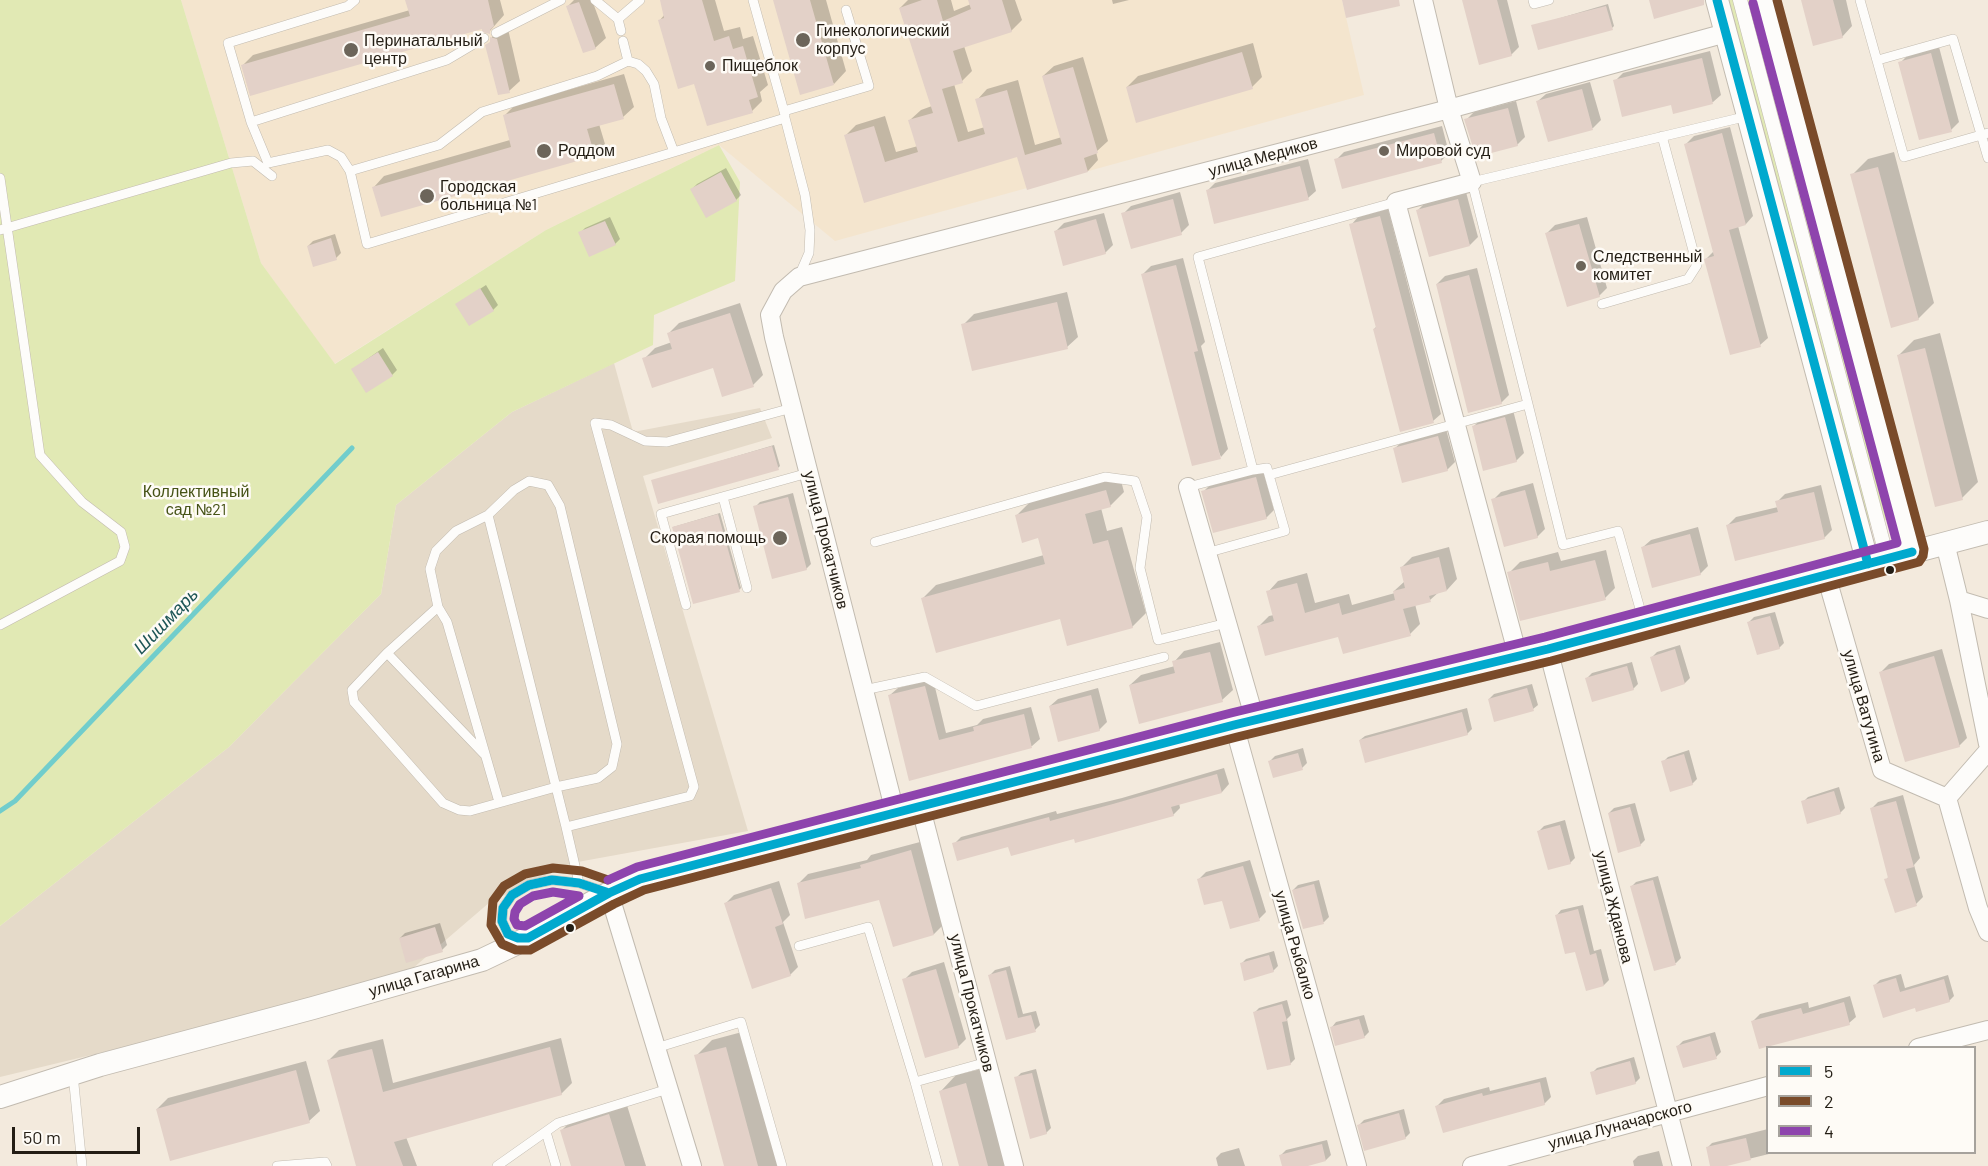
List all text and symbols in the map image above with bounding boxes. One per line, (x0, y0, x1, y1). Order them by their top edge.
place label: Гинекологический корпус (816, 21, 949, 59)
place label: Перинатальный центр (364, 31, 483, 69)
marker: Гинекологический корпус (794, 31, 812, 49)
marker: Перинатальный центр (342, 41, 360, 59)
place label: Пищеблок (722, 56, 798, 76)
marker: Пищеблок (703, 59, 717, 73)
street label: улица Медиков (1206, 133, 1320, 181)
place label: Роддом (558, 141, 615, 161)
place label: Мировой суд (1396, 141, 1490, 161)
marker: Роддом (535, 142, 553, 160)
marker: Мировой суд (1377, 144, 1391, 158)
place label: Городская больница №1 (440, 177, 537, 215)
marker: Городская больница №1 (418, 187, 436, 205)
place label: Следственный комитет (1593, 247, 1702, 285)
marker: Следственный комитет (1574, 259, 1588, 273)
street label: улица Прокатчиков (800, 469, 852, 611)
park label: Коллективный сад №21 (143, 482, 249, 520)
place label: Скорая помощь (650, 528, 766, 548)
marker: Скорая помощь (771, 529, 789, 547)
unlabelled marker (1884, 564, 1896, 576)
water label: Шишмарь (129, 584, 203, 658)
street label: улица Ватутина (1839, 648, 1889, 764)
street label: улица Жданова (1591, 849, 1637, 965)
street label: улица Рыбалко (1270, 888, 1320, 1002)
unlabelled marker (564, 922, 576, 934)
street label: улица Прокатчиков (946, 932, 998, 1074)
street label: улица Гагарина (367, 951, 481, 1001)
legend (1766, 1046, 1976, 1154)
text: 5 (1824, 1060, 1833, 1082)
text: 2 (1824, 1090, 1834, 1112)
street label: улица Луначарского (1546, 1097, 1694, 1153)
scale bar (15, 1115, 142, 1153)
text: 4 (1824, 1120, 1834, 1142)
text: 50 m (23, 1126, 61, 1148)

